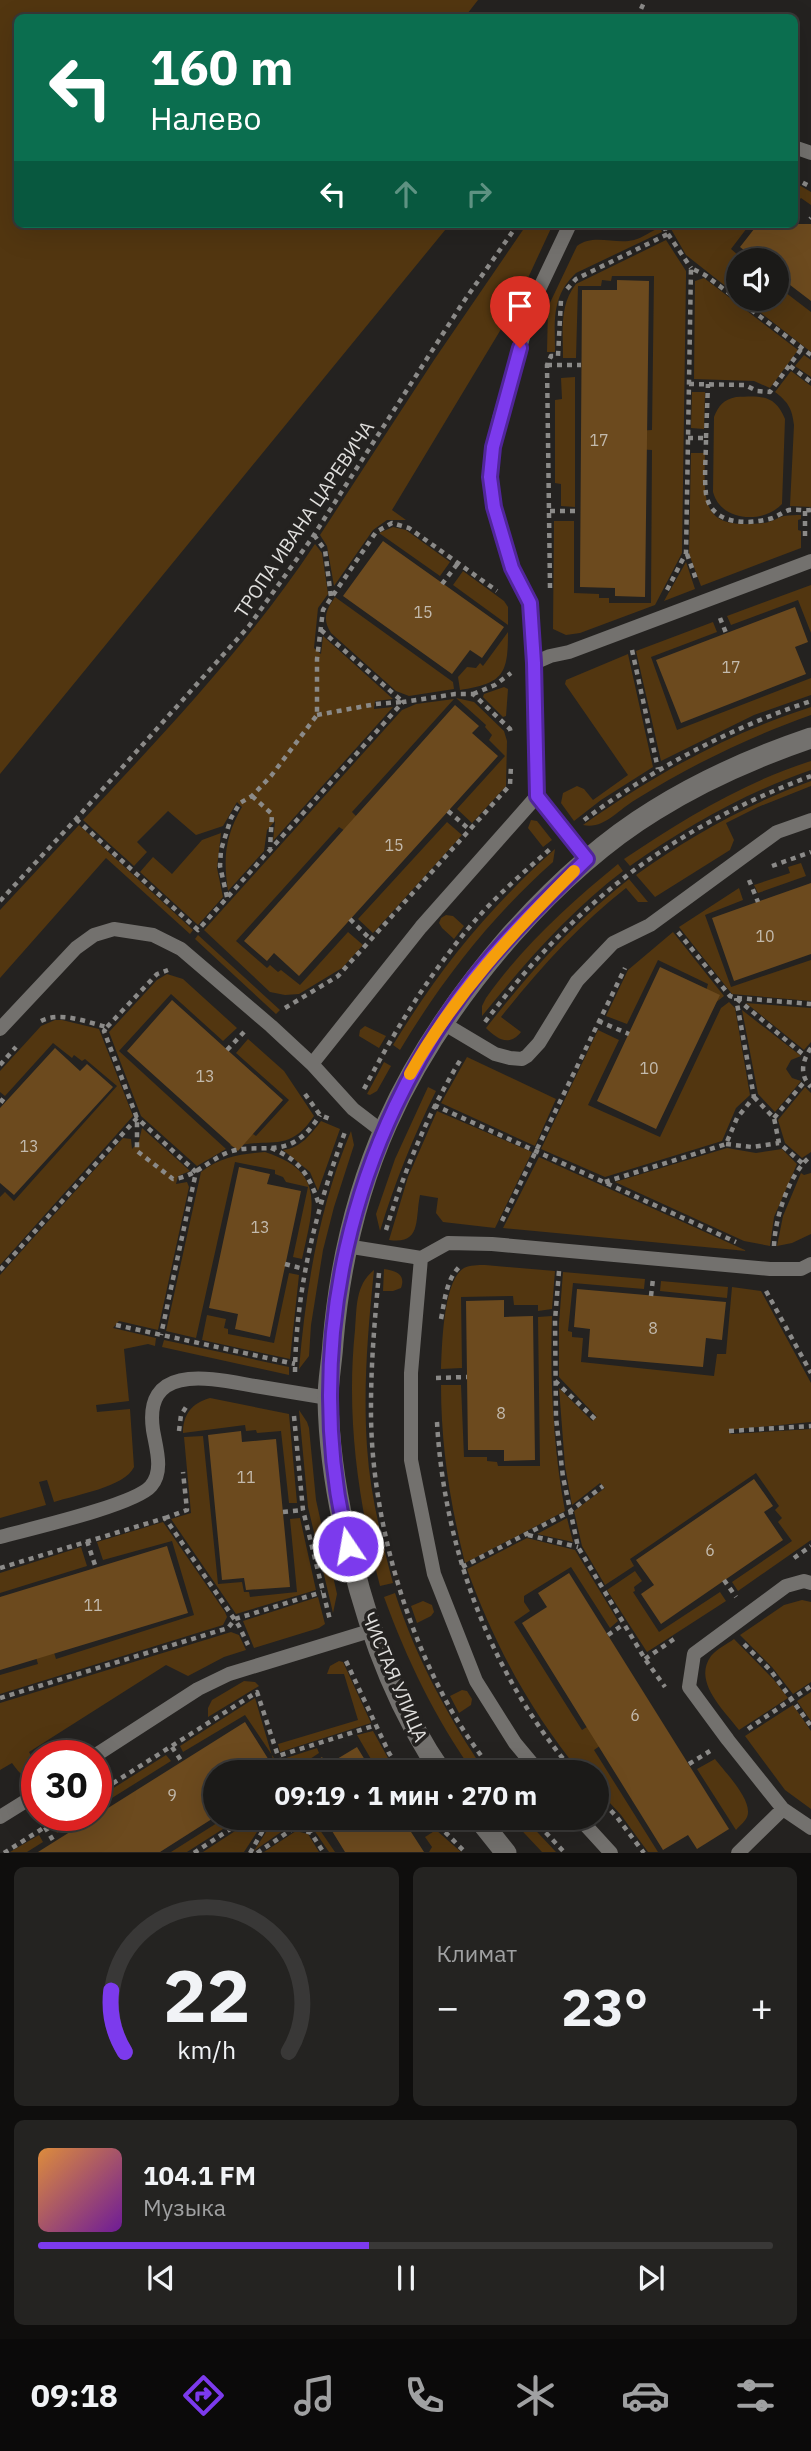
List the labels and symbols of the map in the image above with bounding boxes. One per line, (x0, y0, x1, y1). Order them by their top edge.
pin (490, 276, 550, 348)
street label: ТРОПА ИВАНА ЦАРЕВИЧА (229, 416, 379, 622)
house number: 17 (589, 430, 609, 450)
house number: 15 (413, 602, 433, 622)
house number: 17 (721, 657, 741, 677)
house number: 15 (384, 835, 404, 855)
house number: 10 (755, 926, 775, 946)
house number: 10 (639, 1058, 659, 1078)
house number: 13 (195, 1066, 215, 1086)
house number: 13 (19, 1136, 39, 1156)
house number: 13 (250, 1217, 270, 1237)
house number: 8 (648, 1318, 658, 1338)
house number: 8 (496, 1403, 506, 1423)
house number: 11 (236, 1467, 256, 1487)
position arrow (311, 1509, 385, 1583)
house number: 6 (705, 1540, 715, 1560)
house number: 11 (83, 1595, 103, 1615)
street label: ЧИСТАЯ УЛИЦА (357, 1608, 433, 1746)
house number: 6 (630, 1705, 640, 1725)
speed limit sign: 30 (21, 1740, 112, 1831)
house number: 9 (167, 1785, 177, 1805)

